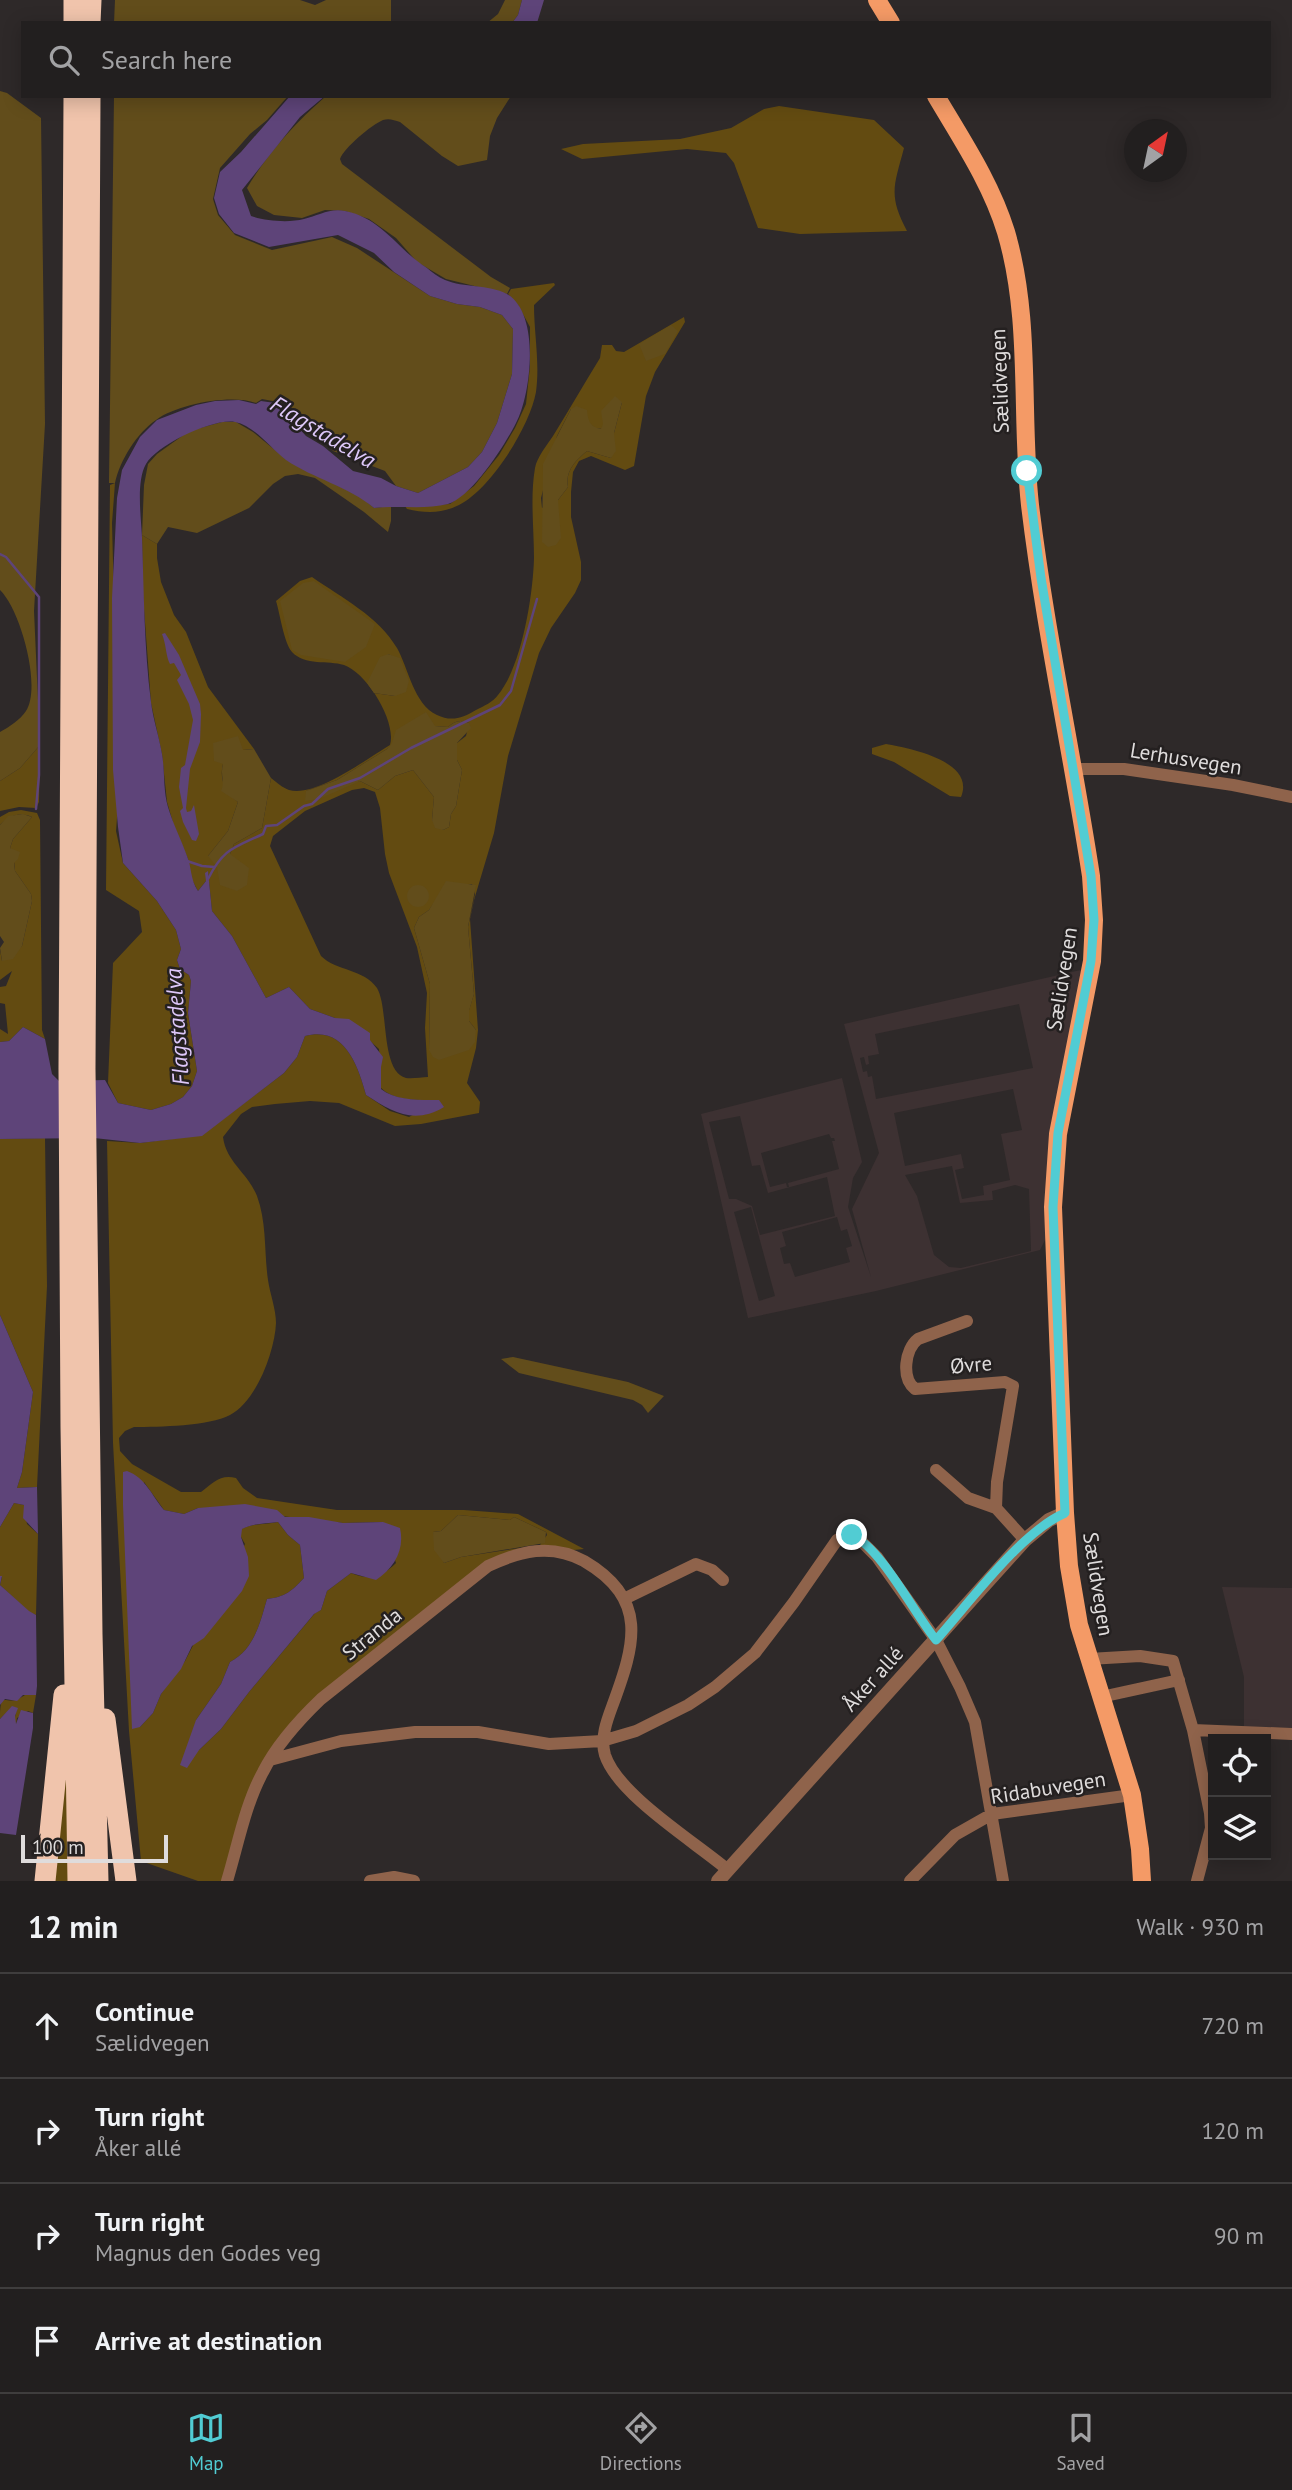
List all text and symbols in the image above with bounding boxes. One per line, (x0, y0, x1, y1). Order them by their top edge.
search box (21, 21, 1271, 98)
icon: search (45, 41, 83, 79)
text: Search here (101, 43, 232, 76)
north arrow (1124, 119, 1187, 182)
street label: Sælidvegen (984, 328, 1015, 434)
water label: Flagstadelva (265, 389, 381, 474)
route start (1011, 455, 1042, 486)
street label: Lerhusvegen (1128, 736, 1244, 781)
street label: Sælidvegen (1040, 925, 1083, 1033)
water label: Flagstadelva (158, 967, 195, 1087)
street label: Øvre (949, 1349, 993, 1380)
route end (836, 1519, 867, 1550)
street label: Sælidvegen (1077, 1530, 1120, 1638)
street label: Stranda (336, 1601, 407, 1666)
street label: Åker allé (836, 1640, 909, 1717)
map controls (1208, 1734, 1271, 1860)
button: locate (1208, 1734, 1271, 1797)
street label: Ridabuvegen (988, 1765, 1107, 1810)
button: layers (1208, 1797, 1271, 1860)
scale bar (21, 1832, 168, 1864)
text: 100 m (32, 1835, 84, 1859)
text: 12 min (28, 1907, 118, 1946)
text: Walk · 930 m (1137, 1912, 1264, 1941)
text: Continue (95, 1995, 194, 2028)
icon: ahead (28, 2007, 66, 2045)
text: 720 m (1202, 2011, 1264, 2040)
text: Sælidvegen (95, 2028, 210, 2057)
text: Turn right (95, 2100, 204, 2133)
icon: right (28, 2112, 66, 2150)
text: 120 m (1202, 2116, 1264, 2145)
text: Åker allé (95, 2133, 181, 2162)
text: Turn right (95, 2205, 204, 2238)
icon: right (28, 2217, 66, 2255)
text: 90 m (1214, 2221, 1264, 2250)
text: Magnus den Godes veg (95, 2238, 321, 2267)
icon: arrive (28, 2322, 66, 2360)
text: Arrive at destination (95, 2324, 322, 2357)
tab: Map (187, 2409, 225, 2475)
tab: Directions (600, 2409, 682, 2475)
tab: Saved (1056, 2409, 1105, 2475)

